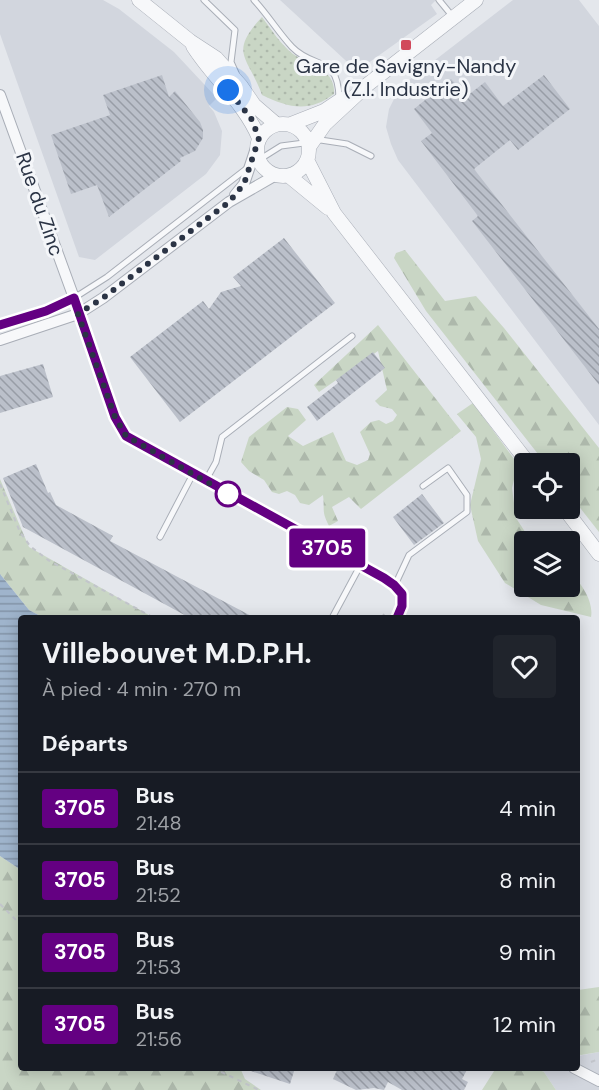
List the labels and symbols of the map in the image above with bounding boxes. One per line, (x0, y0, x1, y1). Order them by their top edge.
marker: Gare de Savigny-Nandy (Z.I. Industrie) (399, 38, 413, 52)
place label: Gare de Savigny-Nandy (Z.I. Industrie) (296, 53, 516, 102)
your location (213, 75, 243, 105)
street label: Rue du Zinc (10, 149, 70, 259)
unlabelled marker (215, 481, 241, 507)
line badge: 3705 (285, 528, 369, 568)

